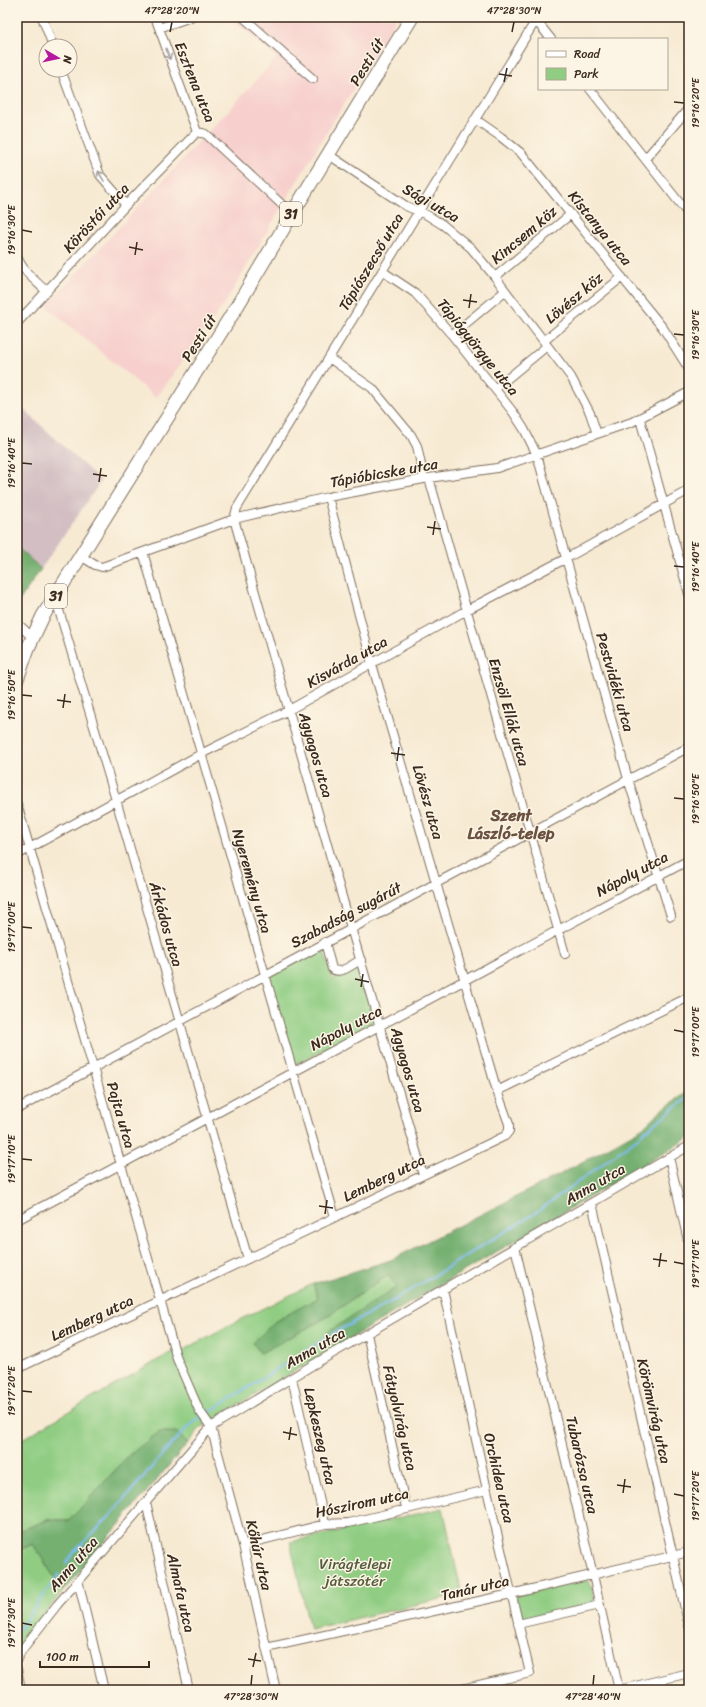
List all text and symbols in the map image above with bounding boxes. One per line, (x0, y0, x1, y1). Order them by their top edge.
text: 47°28'20"N (145, 2, 200, 20)
text: 47°28'30"N (487, 2, 541, 20)
street label: Pesti út (342, 32, 392, 91)
north arrow (38, 38, 78, 78)
street label: Esztena utca (167, 38, 223, 127)
legend (538, 38, 668, 90)
text: Road (574, 43, 601, 65)
one-way arrow (165, 47, 173, 59)
text: N (57, 53, 78, 65)
text: Park (574, 63, 599, 85)
text: 19°16'20"E (687, 76, 705, 128)
one-way arrow (97, 170, 104, 182)
street label: Köröstói utca (56, 176, 136, 259)
street label: Sági utca (398, 176, 465, 230)
street label: Kistanya utca (561, 184, 639, 272)
street label: Kincsem köz (485, 199, 564, 271)
road number: 31 (280, 202, 302, 226)
text: 19°16'30"E (3, 204, 21, 255)
street label: Tápiószecső utca (331, 207, 411, 316)
street label: Lövész köz (539, 265, 610, 330)
street label: Tápiógyörgye utca (430, 292, 526, 402)
street label: Pesti út (174, 308, 224, 367)
text: 19°16'30"E (687, 309, 705, 360)
text: 19°16'40"E (3, 436, 21, 488)
street label: Tápióbicske utca (328, 451, 440, 495)
text: 19°16'40"E (687, 540, 705, 592)
road number: 31 (45, 584, 67, 608)
street label: Kisvárda utca (301, 629, 393, 695)
street label: Pestvidéki utca (588, 629, 642, 735)
street label: Enzsöl Ellák utca (481, 655, 537, 770)
text: 19°16'50"E (3, 668, 21, 720)
street label: Agyagos utca (291, 708, 341, 801)
street label: Lövész utca (405, 762, 451, 843)
text: 19°16'50"E (687, 772, 705, 824)
district label: Szent László-telep (468, 801, 555, 848)
street label: Nyeremény utca (225, 826, 279, 937)
street label: Nápoly utca (591, 844, 673, 904)
street label: Szabadság sugárút (286, 874, 407, 955)
street label: Árkádos utca (141, 877, 191, 970)
text: 19°17'00"E (3, 900, 21, 952)
street label: Nápoly utca (305, 998, 387, 1058)
text: 19°17'00"E (687, 1005, 705, 1057)
street label: Agyagos utca (383, 1023, 433, 1116)
street label: Pajta utca (99, 1078, 143, 1152)
text: 19°17'10"E (3, 1133, 21, 1183)
street label: Lemberg utca (338, 1147, 430, 1209)
street label: Anna utca (559, 1156, 631, 1212)
text: 19°17'10"E (687, 1238, 705, 1288)
street label: Lemberg utca (46, 1287, 138, 1349)
street label: Anna utca (279, 1320, 351, 1376)
street label: Körömvirág utca (629, 1356, 679, 1467)
street label: Fátyolvirág utca (375, 1363, 425, 1474)
text: 19°17'20"E (3, 1364, 21, 1416)
street label: Lepkeszeg utca (296, 1385, 344, 1488)
street label: Tubarózsa utca (558, 1414, 606, 1517)
street label: Orchidea utca (476, 1430, 522, 1526)
text: 19°17'20"E (687, 1469, 705, 1521)
street label: Hószirom utca (313, 1480, 412, 1526)
street label: Kőhúr utca (238, 1517, 280, 1593)
street label: Anna utca (41, 1530, 105, 1598)
street label: Almafa utca (159, 1550, 203, 1636)
park label: Virágtelepi játszótér (319, 1551, 392, 1594)
street label: Tanár utca (438, 1567, 512, 1608)
text: 19°17'30"E (3, 1597, 21, 1648)
scale bar (40, 1643, 149, 1669)
text: 100 m (46, 1646, 79, 1668)
text: 47°28'30"N (224, 1688, 278, 1706)
text: 47°28'40"N (565, 1688, 621, 1706)

